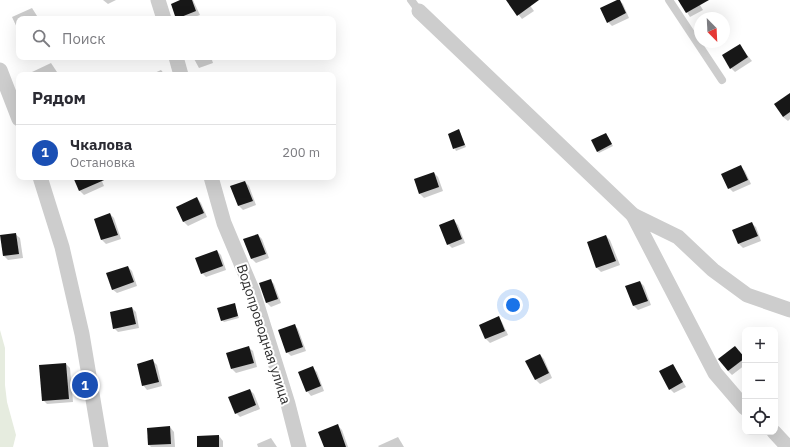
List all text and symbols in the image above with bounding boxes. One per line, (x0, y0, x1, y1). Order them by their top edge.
north arrow (694, 12, 730, 48)
search box (16, 16, 336, 60)
icon: search (30, 27, 52, 49)
text: Поиск (62, 29, 105, 48)
text: Рядом (32, 87, 86, 109)
text: Чкалова (70, 135, 132, 154)
text: 1 (41, 144, 49, 161)
text: 200 m (282, 144, 320, 161)
text: Остановка (70, 154, 135, 171)
street label: Водопроводная улица (233, 262, 295, 407)
your location (503, 295, 523, 315)
map controls (742, 327, 778, 435)
button: + (742, 327, 778, 363)
button: − (742, 363, 778, 399)
pin: 1 (72, 370, 98, 400)
button: locate (742, 399, 778, 435)

